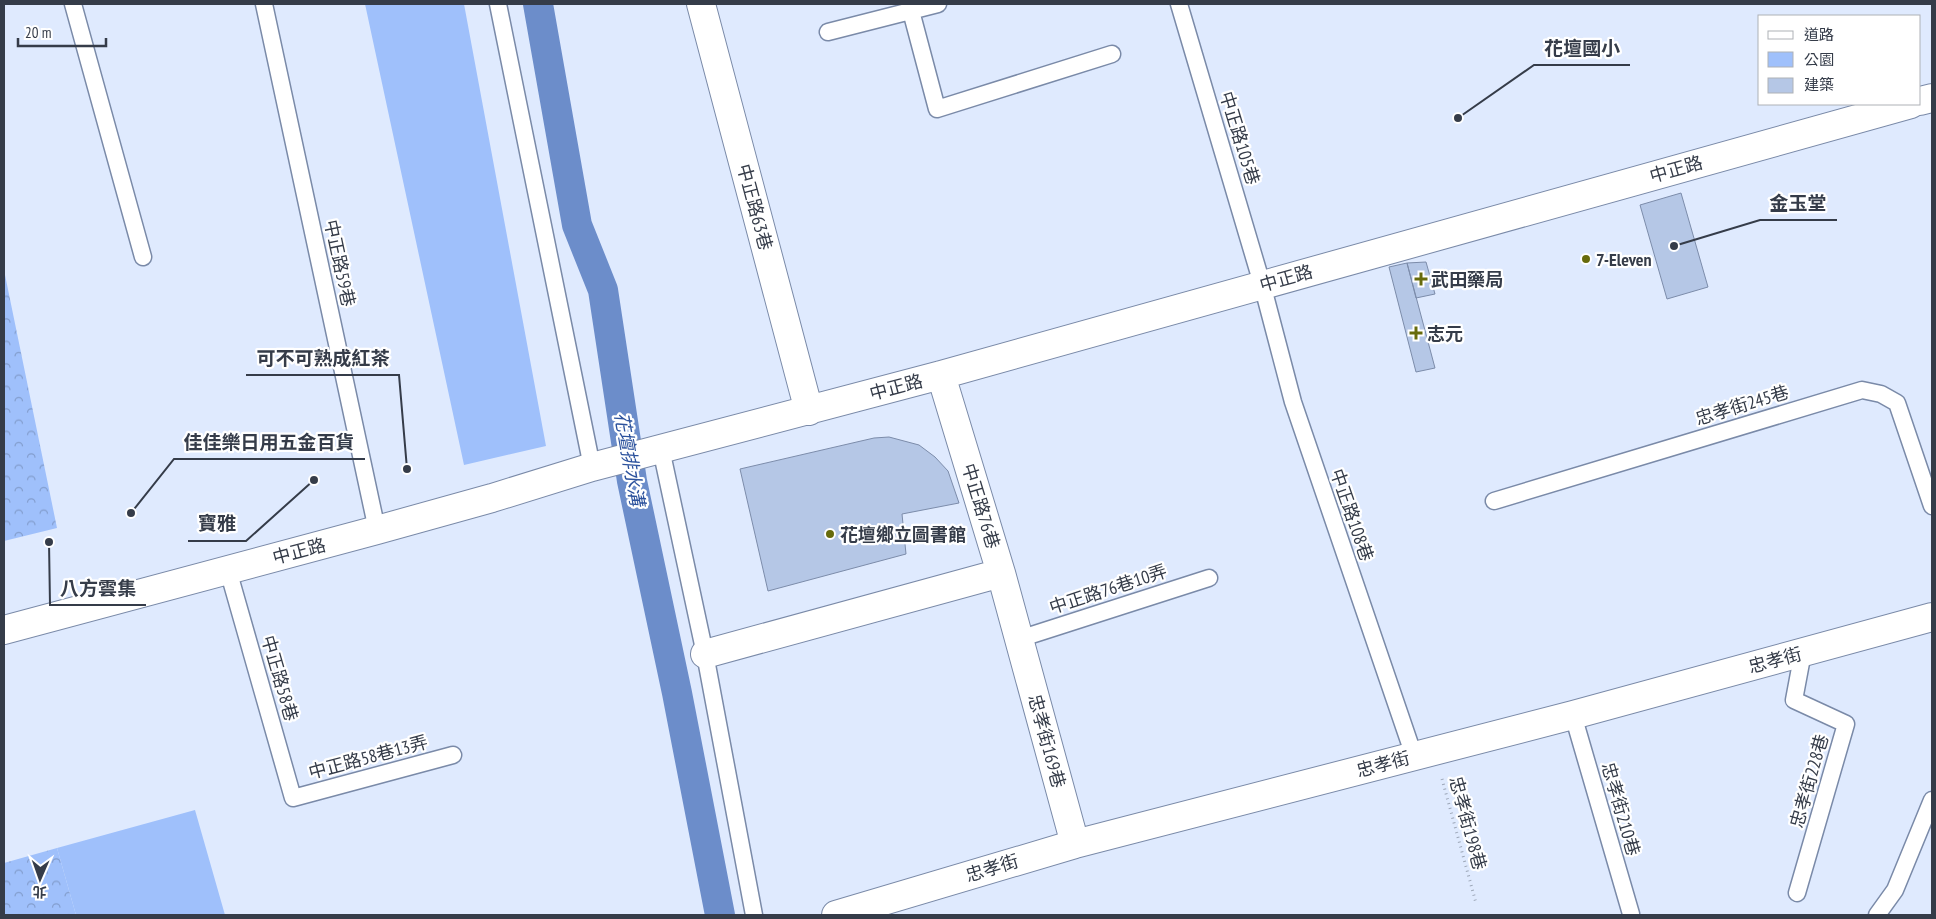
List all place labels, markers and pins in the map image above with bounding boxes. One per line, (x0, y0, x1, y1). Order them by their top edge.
callout: 花壇國小 (1534, 31, 1630, 65)
callout: 金玉堂 (1760, 186, 1837, 220)
place label: 7-Eleven (1596, 248, 1652, 271)
marker: 7-Eleven (1580, 253, 1592, 265)
place label: 武田藥局 (1431, 268, 1503, 291)
marker: 武田藥局 (1415, 273, 1427, 285)
place label: 志元 (1427, 322, 1463, 345)
marker: 志元 (1409, 326, 1423, 340)
callout: 可不可熟成紅茶 (246, 341, 399, 375)
callout: 佳佳樂日用五金百貨 (174, 425, 365, 459)
callout: 寶雅 (188, 507, 246, 541)
place label: 花壇鄉立圖書館 (840, 523, 966, 546)
marker: 花壇鄉立圖書館 (824, 528, 836, 540)
callout: 八方雲集 (50, 571, 146, 605)

